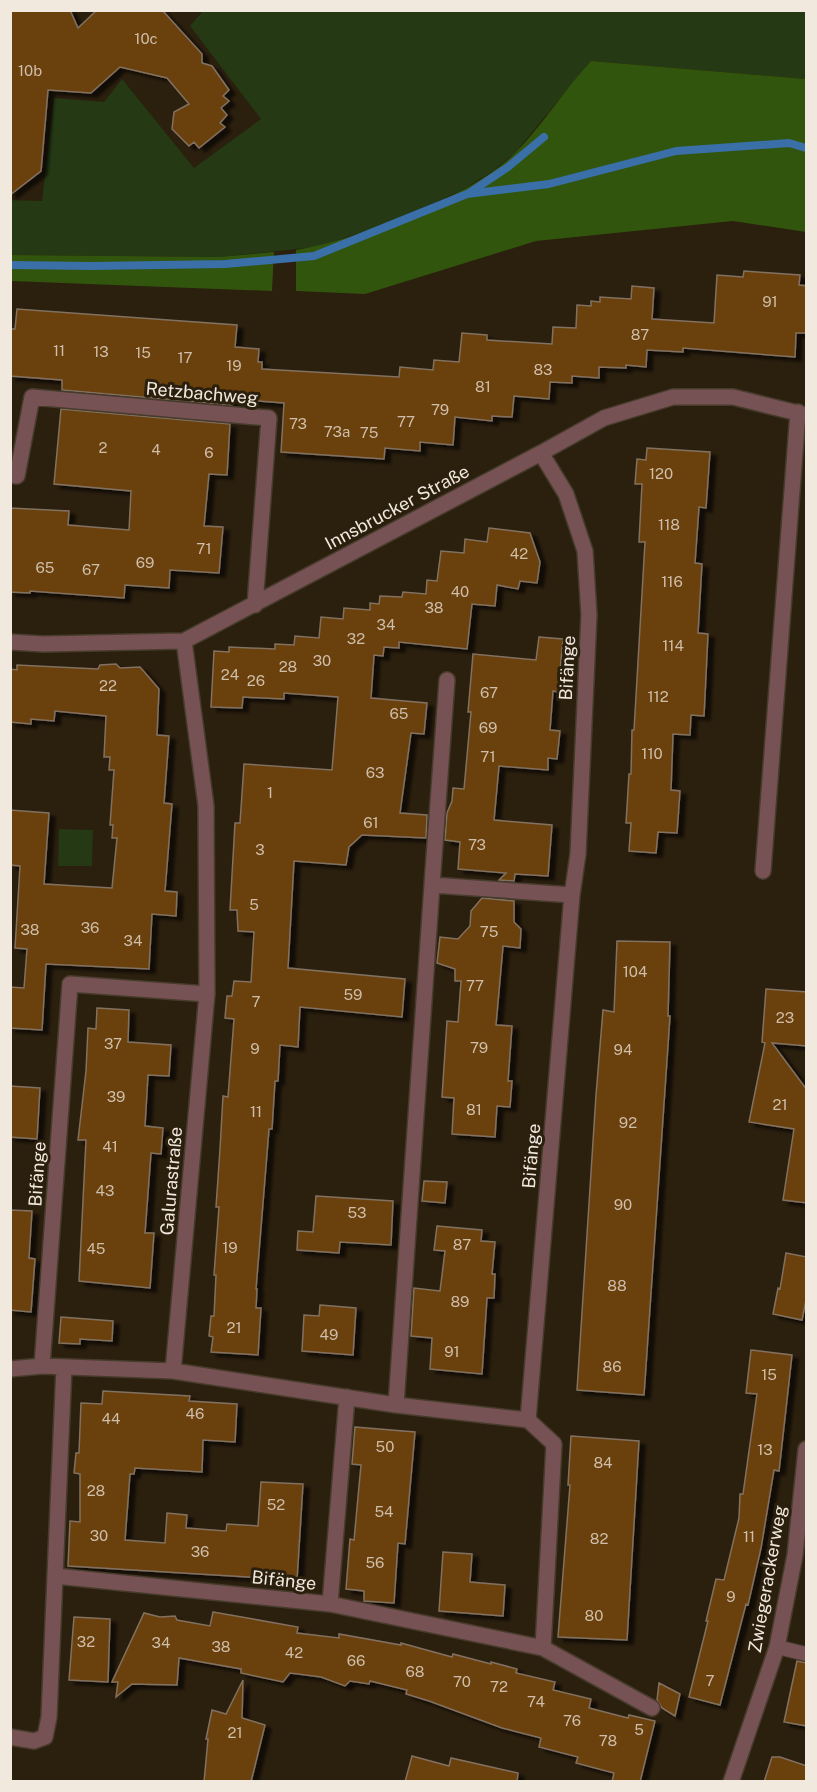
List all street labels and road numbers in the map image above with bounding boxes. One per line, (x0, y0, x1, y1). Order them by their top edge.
street label: Retzbachweg (145, 378, 259, 408)
street label: Innsbrucker Straße (321, 460, 473, 554)
street label: Bifänge (555, 635, 579, 701)
street label: Bifänge (518, 1123, 544, 1189)
street label: Galurastraße (156, 1126, 186, 1236)
street label: Bifänge (24, 1141, 50, 1207)
street label: Zwiegerackerweg (744, 1503, 790, 1655)
street label: Bifänge (250, 1566, 318, 1594)

